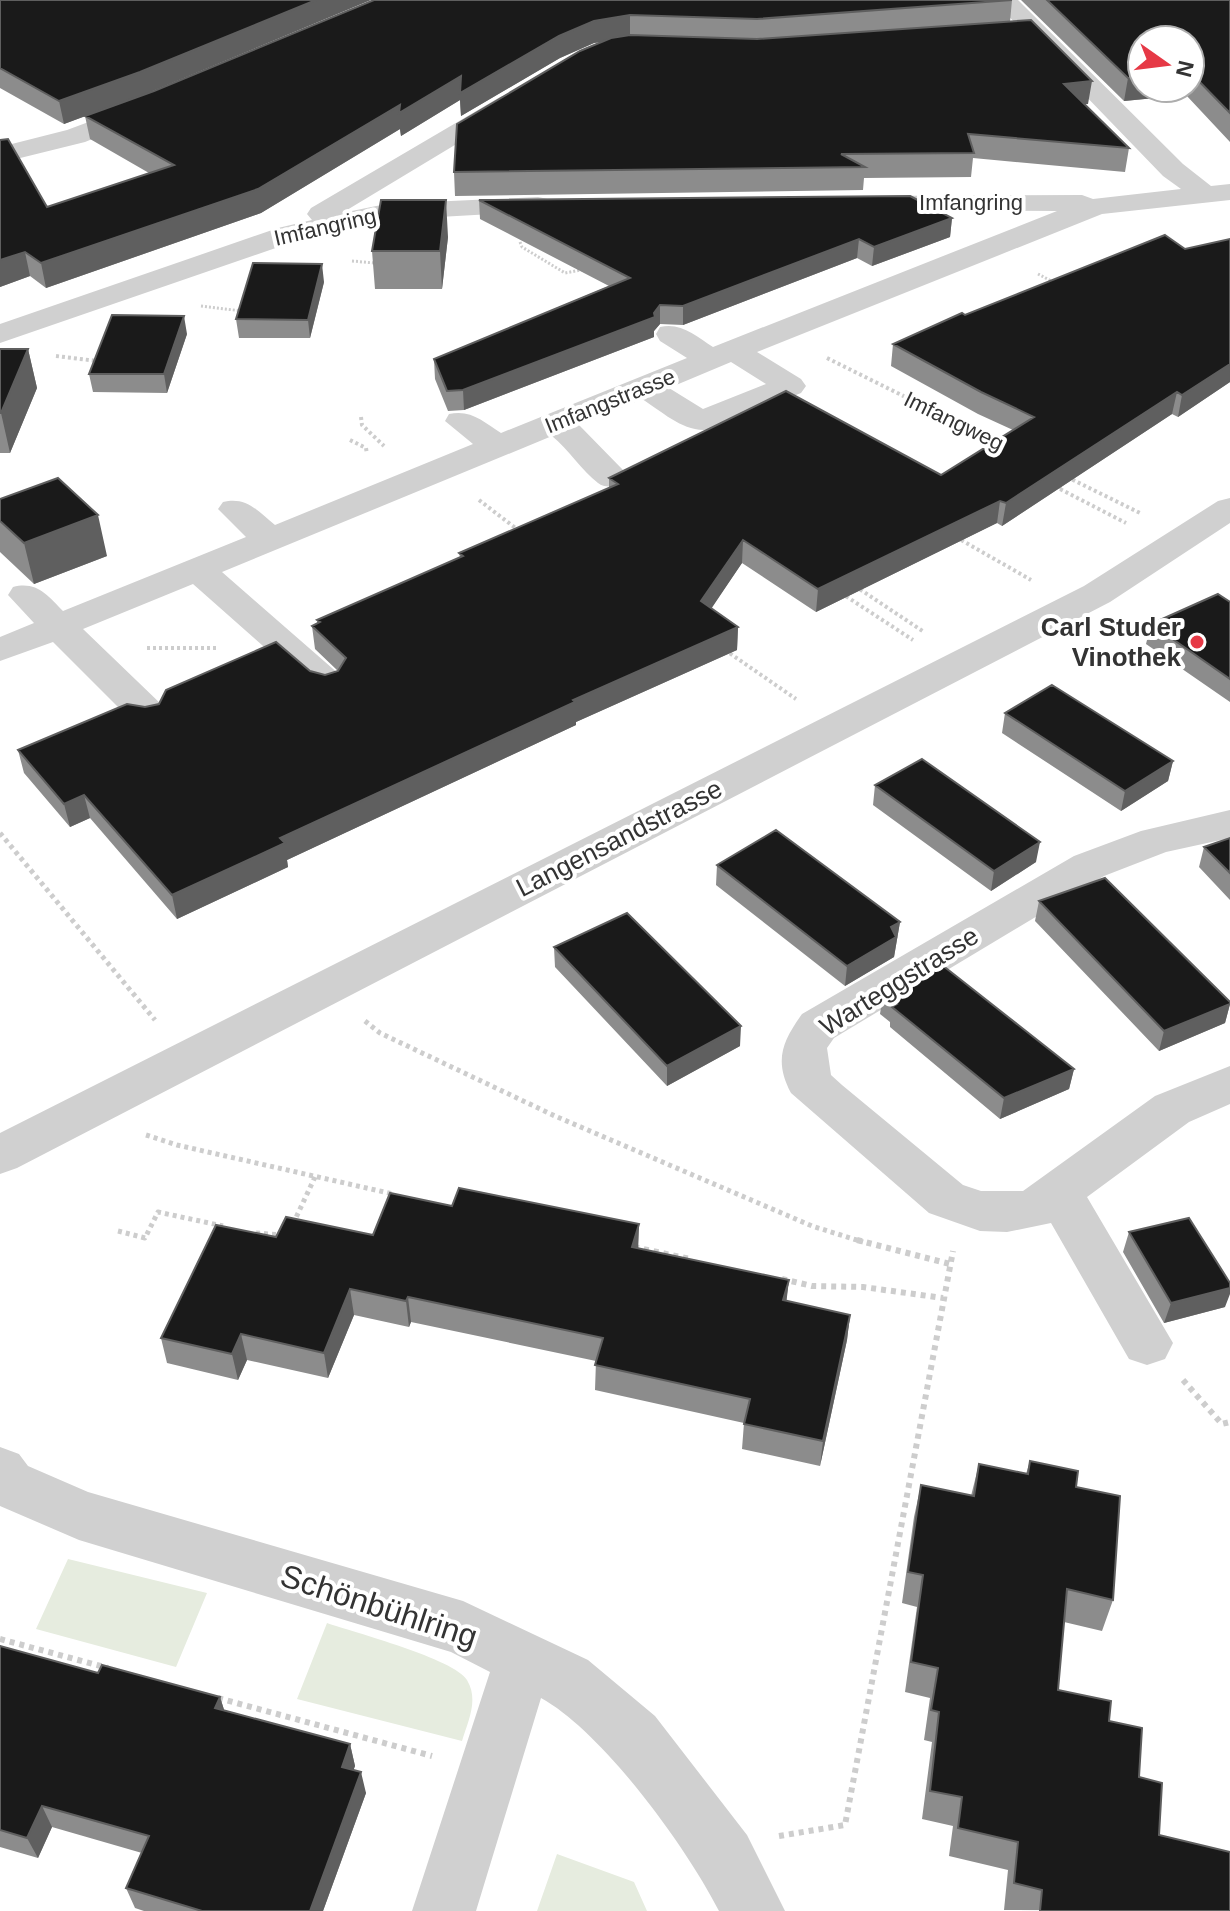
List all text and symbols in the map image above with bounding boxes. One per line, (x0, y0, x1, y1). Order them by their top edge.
north arrow (1126, 24, 1206, 104)
text: N (1171, 58, 1199, 79)
street label: Imfangring (919, 190, 1023, 215)
street label: Imfangring (272, 203, 378, 251)
street label: Imfangstrasse (541, 364, 679, 438)
street label: Imfangweg (900, 386, 1008, 456)
place label: Carl Studer Vinothek (1041, 612, 1182, 672)
marker: Carl Studer Vinothek (1188, 633, 1206, 651)
street label: Langensandstrasse (511, 773, 727, 903)
street label: Warteggstrasse (814, 920, 984, 1042)
street label: Schönbühlring (276, 1557, 482, 1655)

